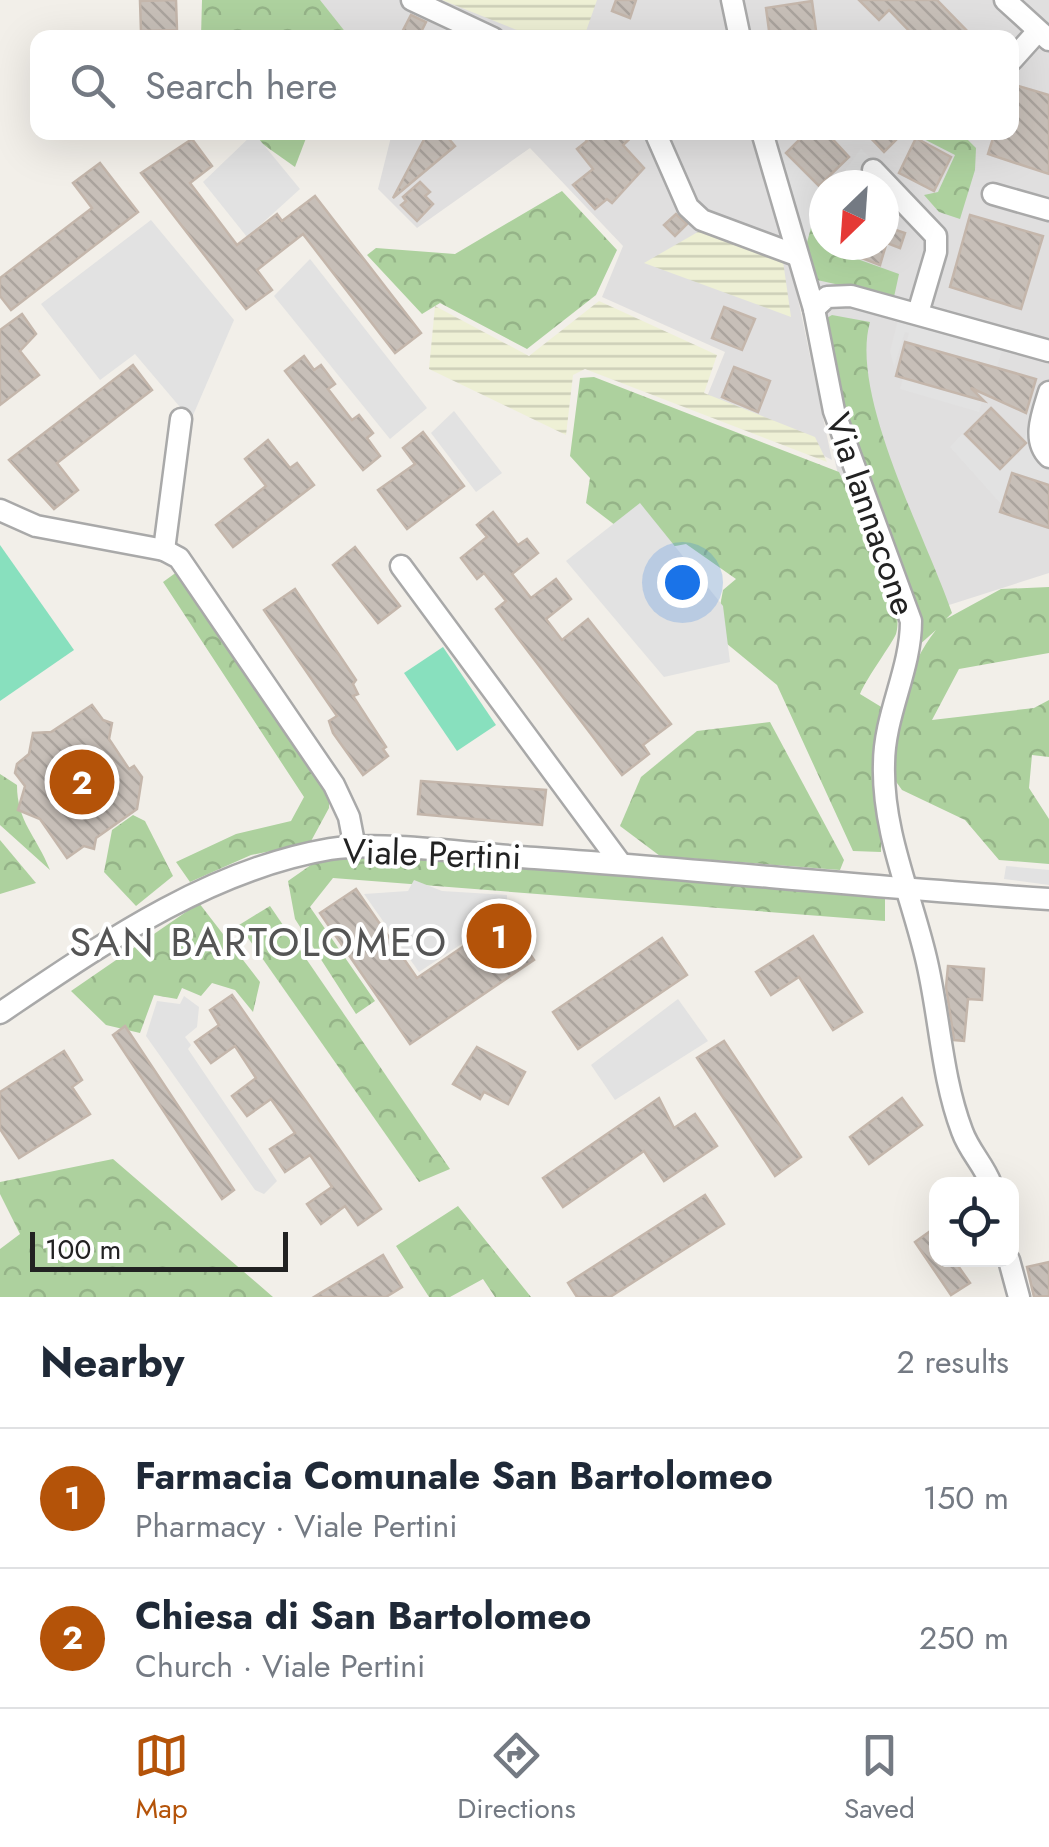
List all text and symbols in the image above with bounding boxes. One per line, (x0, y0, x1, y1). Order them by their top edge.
search box (30, 30, 1019, 140)
icon: search (65, 58, 120, 113)
text: Search here (145, 58, 337, 113)
north arrow (809, 170, 899, 260)
street label: Via Iannacone (813, 406, 929, 622)
your location (657, 557, 708, 608)
pin: 2 (49, 744, 114, 820)
street label: Viale Pertini (342, 826, 522, 882)
pin: 1 (466, 898, 532, 974)
district label: SAN BARTOLOMEO (69, 913, 449, 971)
map controls (929, 1177, 1019, 1267)
button: locate (929, 1177, 1019, 1267)
scale bar (30, 1227, 288, 1272)
text: 100 m (45, 1229, 121, 1270)
text: Nearby (40, 1332, 184, 1393)
text: 2 results (897, 1339, 1009, 1385)
text: Farmacia Comunale San Bartolomeo (135, 1448, 773, 1503)
text: 1 (64, 1475, 81, 1521)
text: 150 m (923, 1475, 1009, 1521)
text: Pharmacy · Viale Pertini (135, 1503, 458, 1549)
text: Chiesa di San Bartolomeo (135, 1588, 591, 1643)
text: 2 (62, 1615, 83, 1661)
text: 250 m (919, 1615, 1009, 1661)
text: Church · Viale Pertini (135, 1643, 425, 1689)
tab: Map (134, 1728, 189, 1829)
tab: Directions (457, 1728, 576, 1829)
tab: Saved (844, 1728, 915, 1829)

